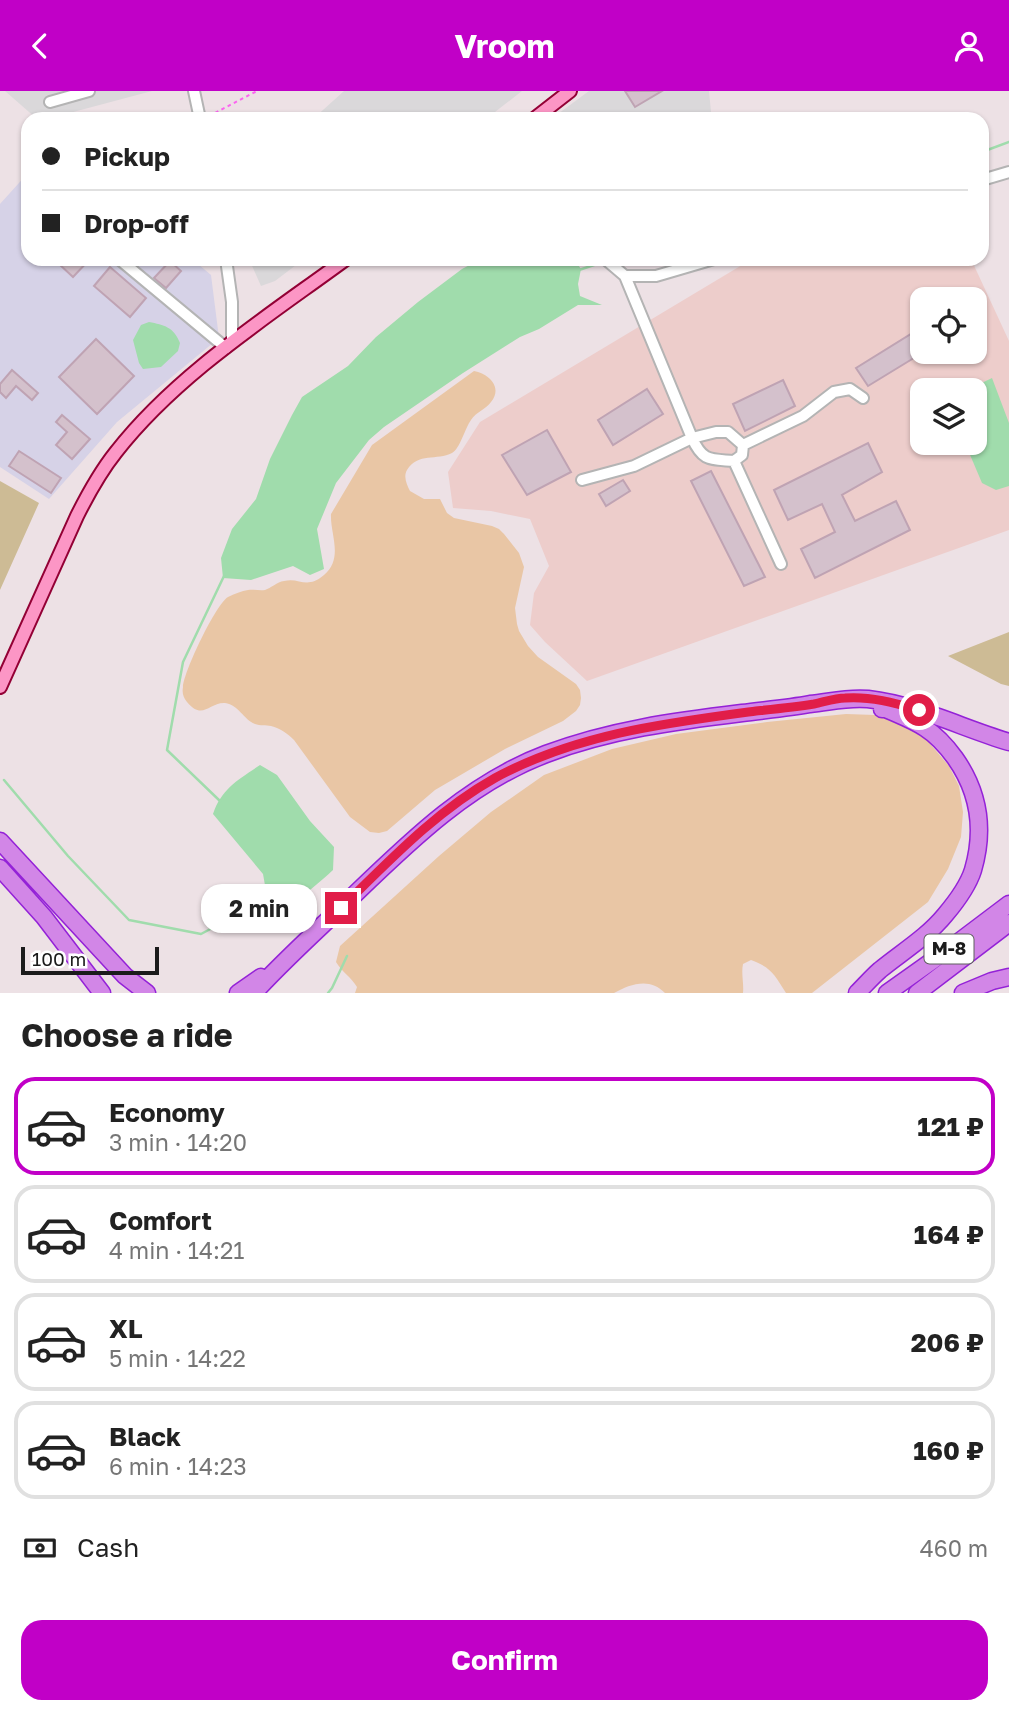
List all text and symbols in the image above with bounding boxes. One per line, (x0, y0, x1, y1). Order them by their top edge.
icon: back (21, 27, 59, 65)
text: Vroom (455, 27, 555, 65)
icon: person (950, 27, 988, 65)
text: Pickup (84, 141, 170, 172)
text: Drop-off (84, 208, 189, 239)
map controls (910, 287, 987, 455)
button: locate (910, 287, 987, 364)
button: layers (910, 378, 987, 455)
route start (903, 694, 935, 726)
callout: 2 min (201, 883, 316, 933)
route end (325, 892, 357, 924)
text: 2 min (229, 894, 289, 922)
road number: М-8 (925, 935, 974, 963)
scale bar (21, 944, 159, 976)
text: 100 m (32, 947, 86, 970)
text: Choose a ride (21, 1016, 233, 1054)
icon: car (25, 1095, 88, 1158)
text: Economy (109, 1097, 225, 1128)
text: 121 ₽ (917, 1111, 984, 1142)
text: 3 min · 14:20 (109, 1128, 247, 1156)
icon: car (25, 1203, 88, 1266)
text: Comfort (109, 1205, 212, 1236)
text: 164 ₽ (914, 1219, 984, 1250)
text: 4 min · 14:21 (109, 1236, 244, 1264)
icon: car (25, 1311, 88, 1374)
text: XL (109, 1313, 143, 1344)
text: 206 ₽ (911, 1327, 984, 1358)
text: 5 min · 14:22 (109, 1344, 246, 1372)
icon: car (25, 1419, 88, 1482)
text: Black (109, 1421, 181, 1452)
text: 160 ₽ (913, 1435, 984, 1466)
text: 6 min · 14:23 (109, 1452, 247, 1480)
icon: cash (21, 1529, 59, 1567)
text: Cash (77, 1532, 139, 1563)
text: 460 m (920, 1534, 988, 1562)
button: Confirm (21, 1620, 988, 1700)

